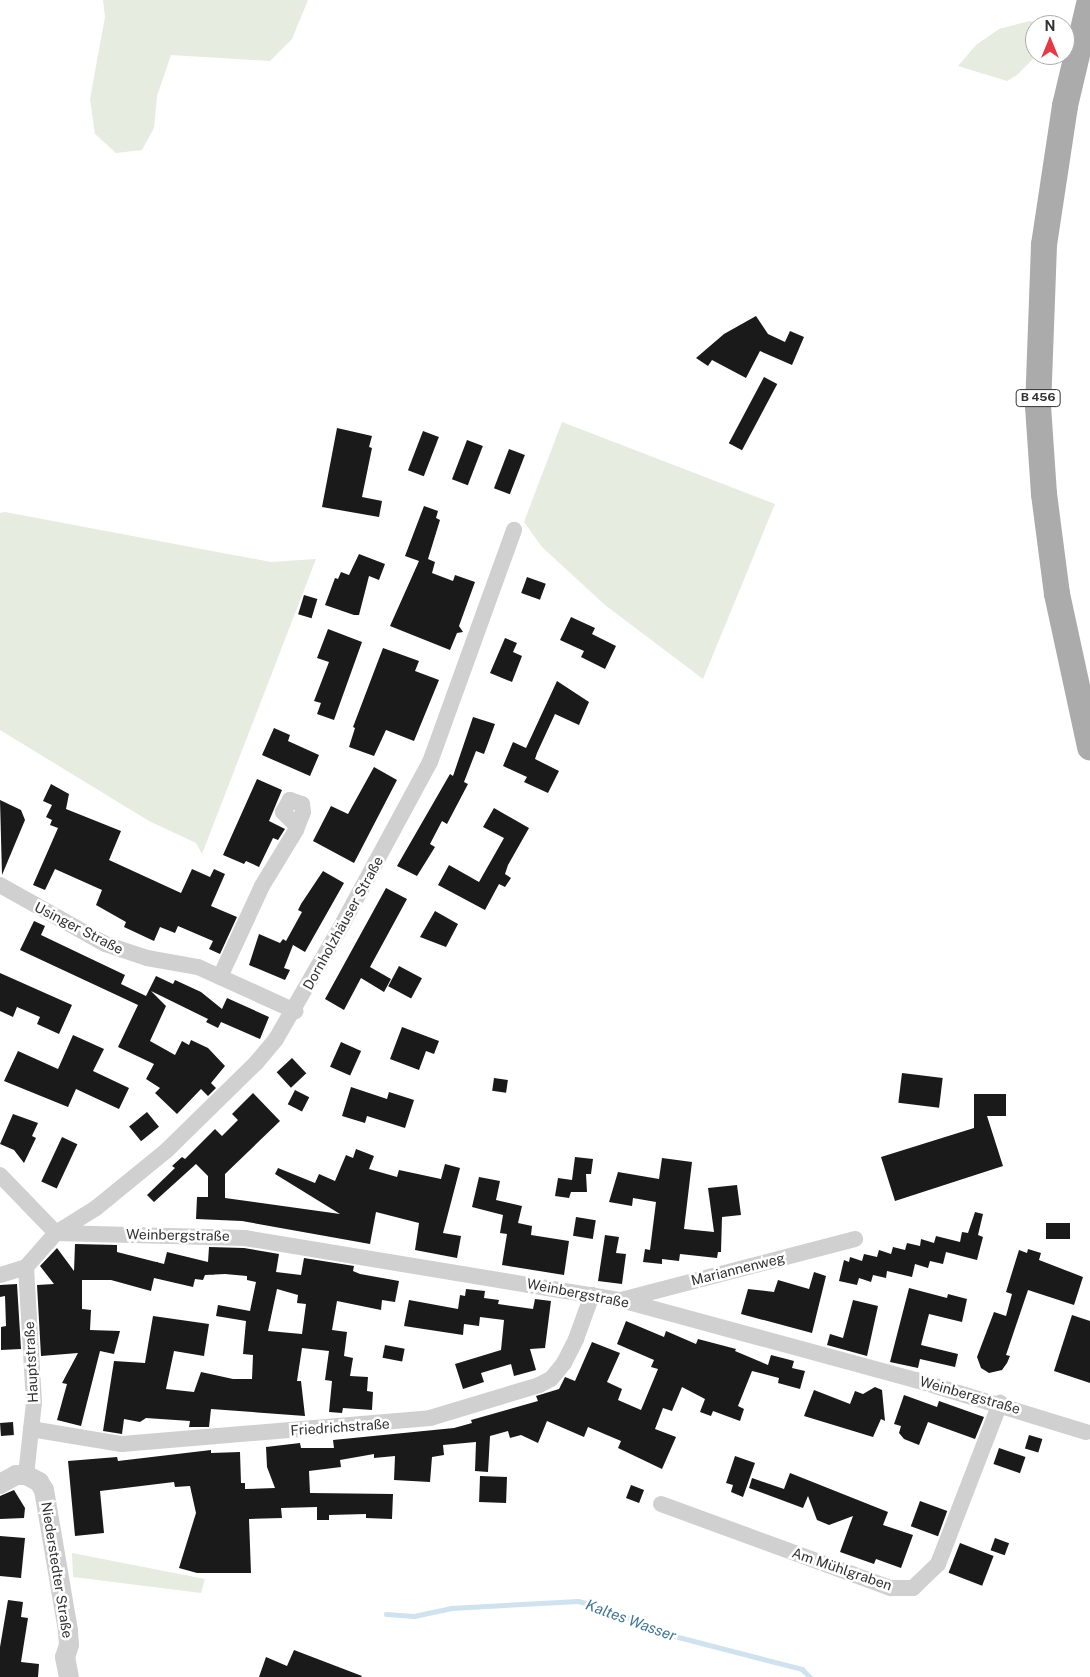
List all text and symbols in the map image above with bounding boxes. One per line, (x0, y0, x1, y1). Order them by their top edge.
north arrow (1025, 15, 1075, 65)
text: N (1045, 18, 1055, 34)
road number: B 456 (1016, 388, 1060, 408)
street label: Dornholzhäuser Straße (299, 853, 387, 993)
street label: Usinger Straße (32, 898, 126, 958)
street label: Weinbergstraße (126, 1226, 230, 1244)
street label: Mariannenweg (689, 1249, 787, 1289)
street label: Weinbergstraße (525, 1275, 631, 1311)
street label: Hauptstraße (20, 1321, 42, 1403)
street label: Weinbergstraße (918, 1373, 1022, 1417)
street label: Friedrichstraße (290, 1415, 390, 1439)
street label: Niederstedter Straße (38, 1501, 76, 1639)
street label: Am Mühlgraben (790, 1544, 894, 1594)
water label: Kaltes Wasser (583, 1595, 679, 1645)

